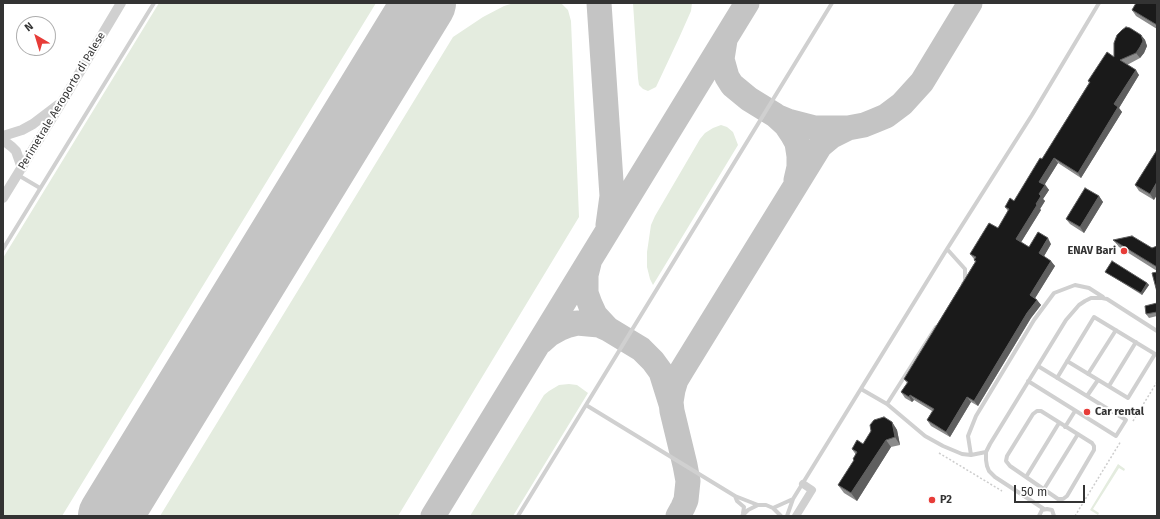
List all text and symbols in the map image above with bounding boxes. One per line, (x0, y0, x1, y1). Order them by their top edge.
north arrow (16, 16, 56, 56)
text: N (22, 20, 36, 34)
street label: Perimetrale Aeroporto di Palese (16, 30, 108, 172)
place label: ENAV Bari (1067, 244, 1116, 258)
marker: ENAV Bari (1119, 246, 1129, 256)
place label: Car rental (1095, 405, 1144, 419)
marker: Car rental (1082, 407, 1092, 417)
scale bar (1016, 477, 1087, 503)
text: 50 m (1021, 485, 1047, 499)
place label: P2 (940, 493, 952, 507)
marker: P2 (927, 495, 937, 505)

